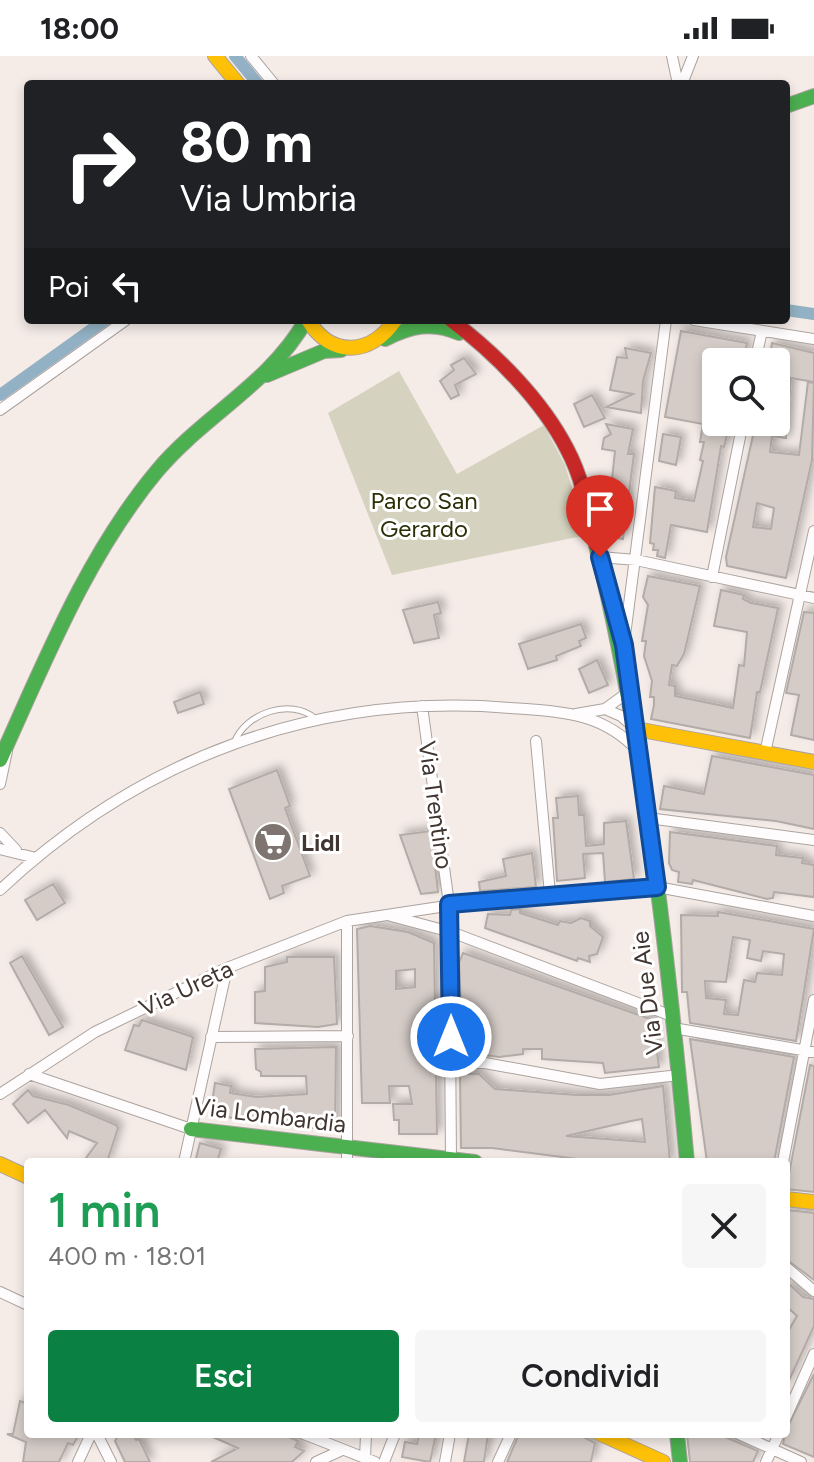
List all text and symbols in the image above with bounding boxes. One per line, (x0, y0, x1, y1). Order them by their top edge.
text: 18:00 (40, 10, 119, 47)
text: 80 m (180, 109, 313, 176)
icon: right (48, 112, 152, 216)
text: Via Umbria (180, 177, 357, 220)
icon: left (105, 264, 149, 308)
text: Poi (48, 268, 89, 305)
map controls (702, 348, 790, 436)
button: search (702, 348, 790, 436)
pin (566, 475, 634, 557)
park label: Parco San Gerardo (370, 486, 478, 543)
icon: arrive (578, 487, 622, 531)
street label: Via Trentino (413, 739, 459, 871)
supermarket icon: Lidl (252, 821, 294, 863)
place label: Lidl (301, 828, 340, 857)
street label: Via Due Aie (625, 930, 669, 1056)
street label: Via Ureta (135, 954, 237, 1022)
position arrow (409, 995, 493, 1079)
street label: Via Lombardia (192, 1091, 348, 1139)
text: 1 min (48, 1181, 160, 1239)
button: close (682, 1184, 766, 1268)
text: 400 m · 18:01 (48, 1240, 206, 1272)
button: Esci (48, 1330, 399, 1422)
button: Condividi (415, 1330, 766, 1422)

